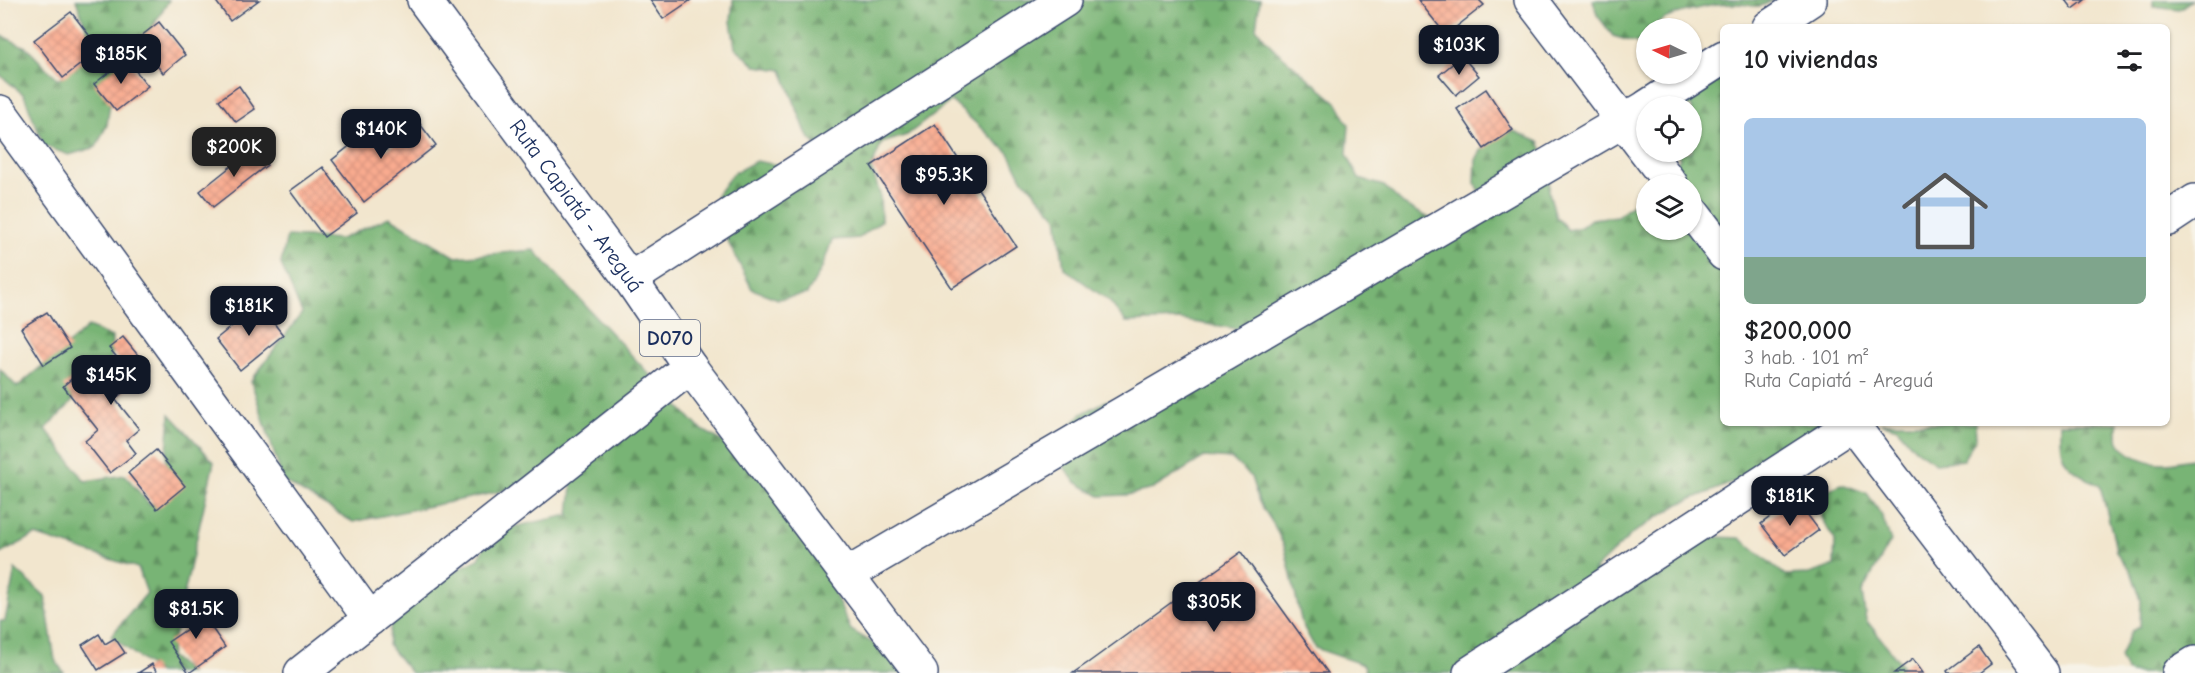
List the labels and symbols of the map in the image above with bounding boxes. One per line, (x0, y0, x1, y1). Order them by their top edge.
north arrow (1636, 18, 1702, 84)
pin: $103K (1417, 25, 1501, 76)
pin: $185K (79, 34, 163, 85)
pin: $140K (339, 109, 423, 160)
street label: Ruta Capiatá - Areguá (504, 114, 648, 298)
pin: $200K (192, 127, 276, 178)
pin: $95.3K (895, 155, 993, 206)
pin: $181K (207, 286, 291, 337)
road number: D070 (640, 320, 700, 356)
pin: $145K (69, 355, 153, 406)
pin: $181K (1748, 476, 1832, 527)
pin: $305K (1172, 582, 1256, 633)
pin: $81.5K (147, 589, 245, 640)

